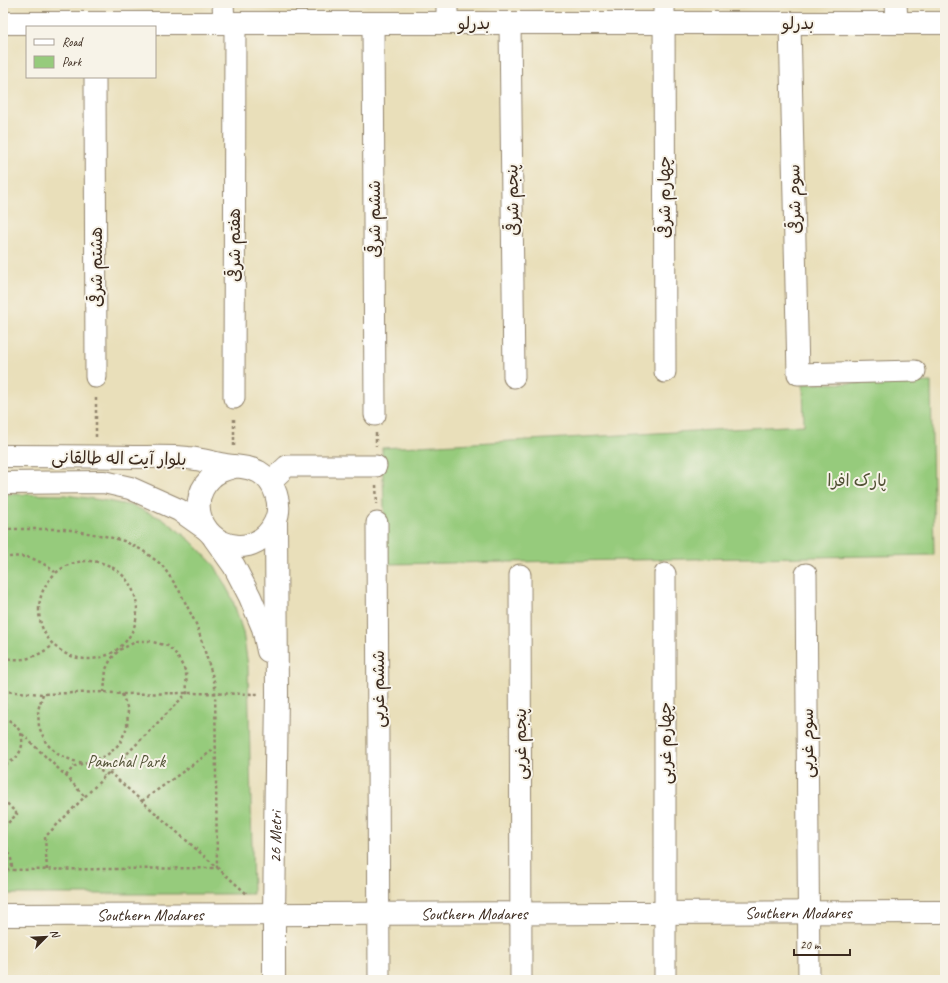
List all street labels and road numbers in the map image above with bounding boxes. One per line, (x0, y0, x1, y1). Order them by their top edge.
street label: بدرلو (457, 13, 490, 35)
street label: بدرلو (781, 13, 814, 35)
street label: چهارم شرقی (653, 156, 677, 238)
street label: پنجم شرقی (500, 164, 526, 236)
street label: سوم شرقی (782, 164, 809, 234)
street label: ششم شرقی (363, 180, 387, 258)
street label: هفتم شرقی (223, 208, 247, 282)
street label: هشتم شرقی (85, 227, 109, 307)
street label: بلوار آیت اله طالقانی (51, 447, 187, 470)
street label: ششم غربی (368, 650, 391, 728)
street label: چهارم غربی (655, 702, 678, 784)
street label: پنجم غربی (510, 708, 533, 780)
street label: سوم غربی (797, 708, 821, 778)
street label: 26 Metri (265, 809, 286, 863)
street label: Southern Modares (745, 902, 853, 924)
street label: Southern Modares (421, 903, 529, 925)
street label: Southern Modares (97, 904, 205, 926)

